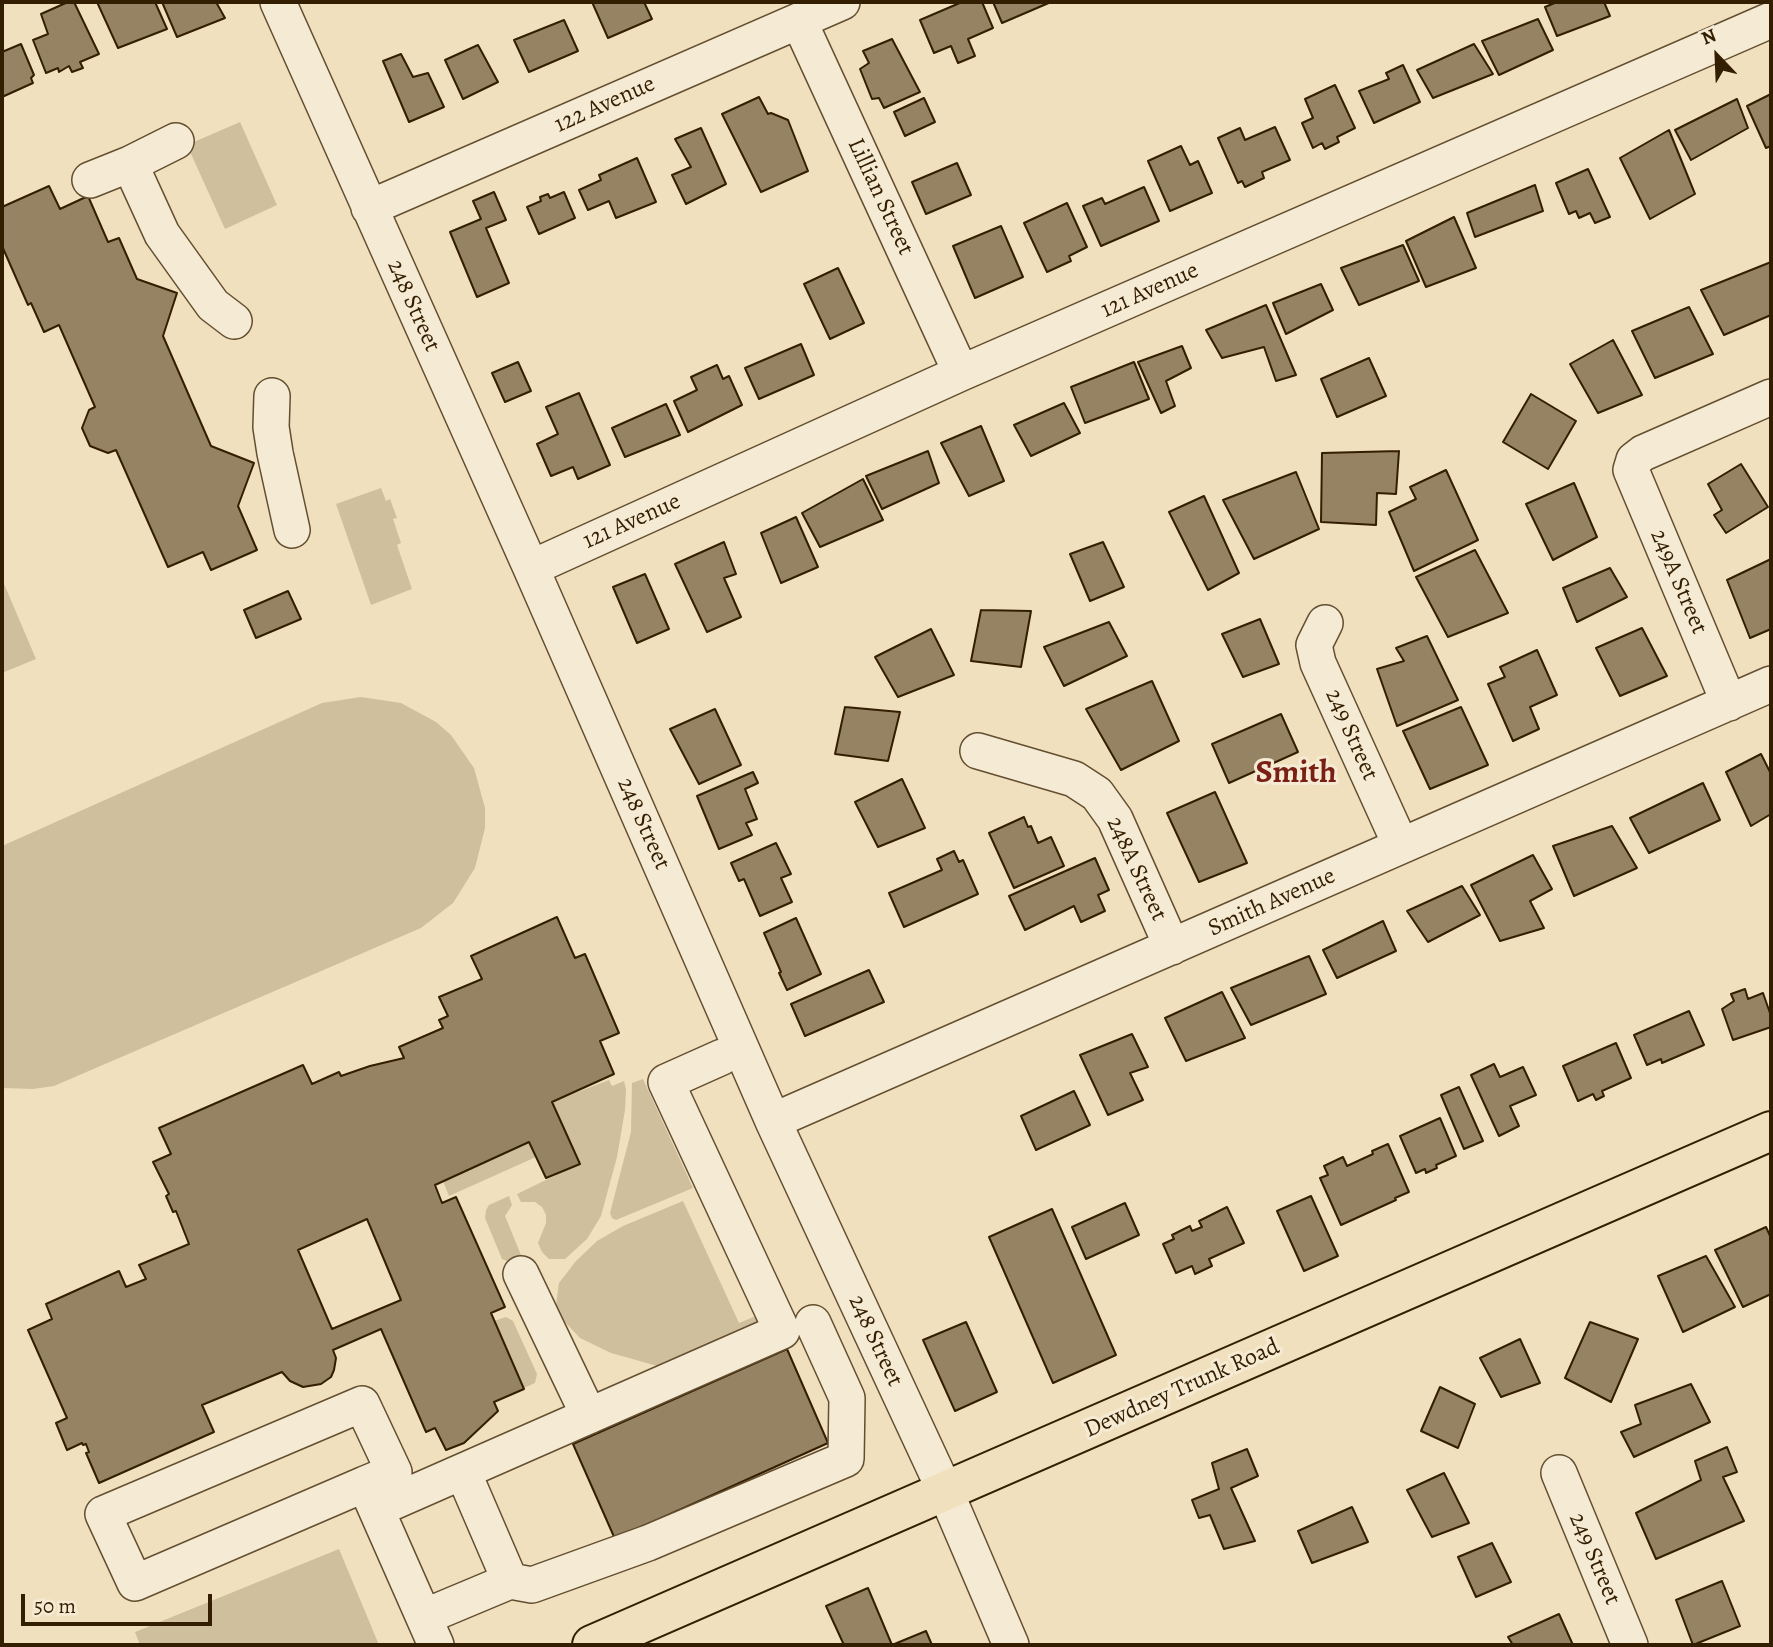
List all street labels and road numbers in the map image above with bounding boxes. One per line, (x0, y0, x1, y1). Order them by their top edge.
street label: 122 Avenue (550, 70, 660, 140)
street label: Lillian Street (840, 134, 920, 260)
street label: 248 Street (380, 256, 446, 356)
street label: 121 Avenue (1097, 257, 1203, 325)
street label: 121 Avenue (579, 488, 685, 556)
street label: 249A Street (1643, 525, 1713, 639)
street label: 249 Street (1318, 685, 1384, 785)
street label: 248 Street (610, 774, 676, 874)
street label: 248A Street (1099, 812, 1173, 926)
street label: Smith Avenue (1204, 862, 1340, 944)
street label: 248 Street (841, 1291, 909, 1391)
street label: Dewdney Trunk Road (1080, 1333, 1284, 1445)
street label: 249 Street (1562, 1509, 1626, 1609)

